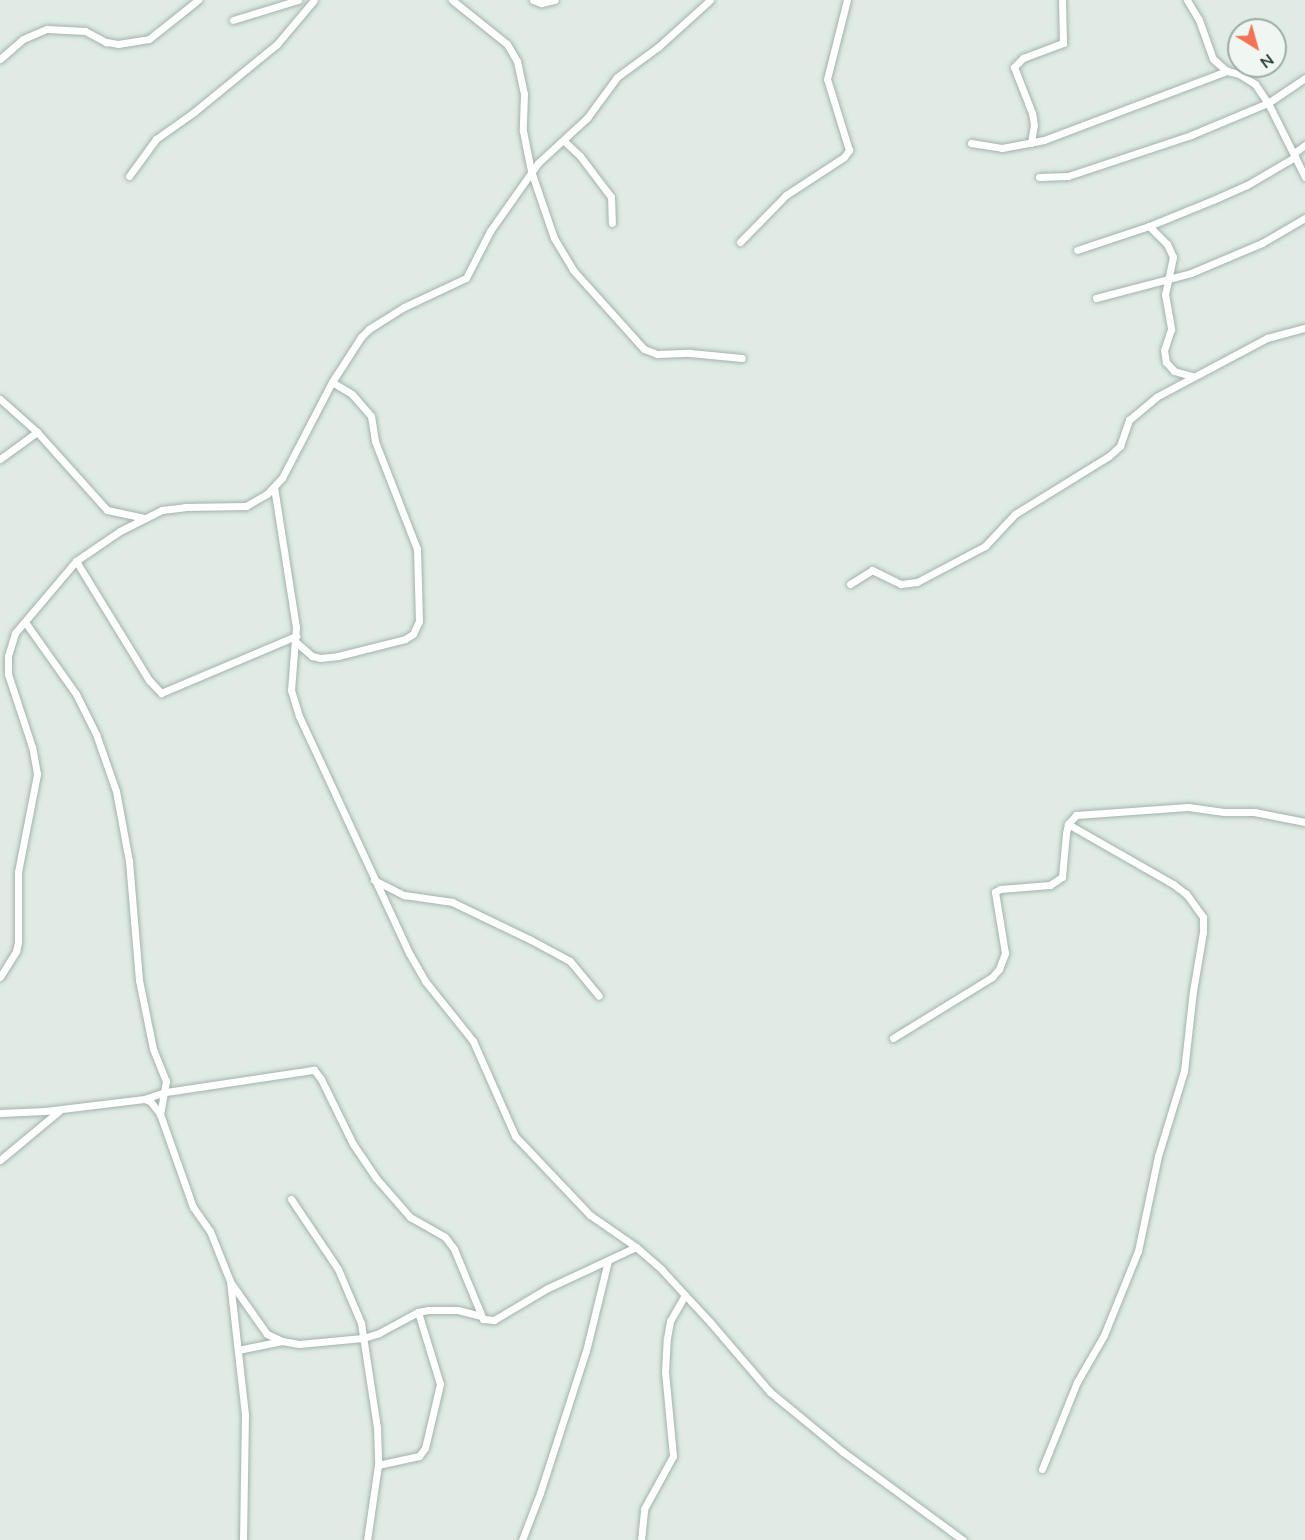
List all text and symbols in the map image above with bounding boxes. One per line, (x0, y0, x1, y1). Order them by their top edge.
north arrow (1227, 18, 1287, 78)
text: N (1255, 48, 1278, 73)

